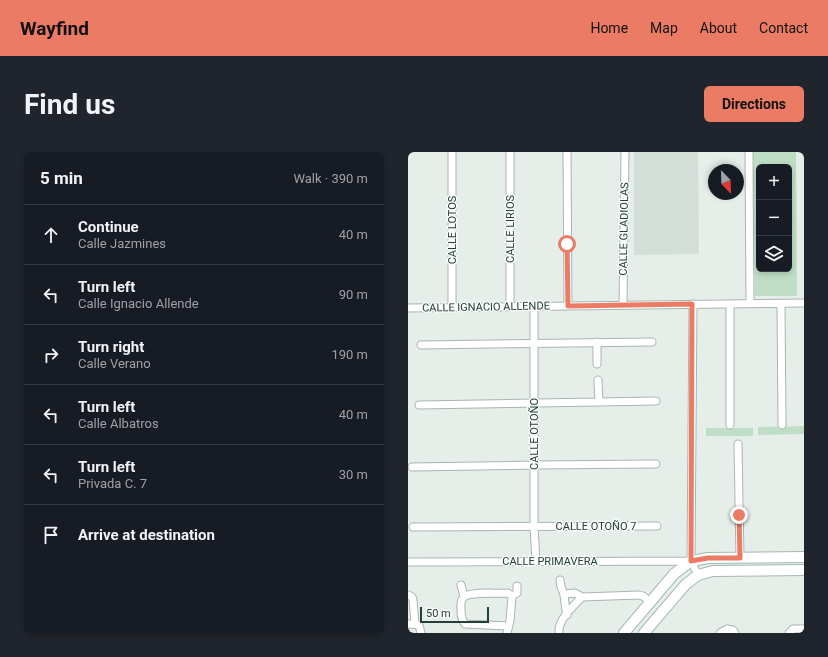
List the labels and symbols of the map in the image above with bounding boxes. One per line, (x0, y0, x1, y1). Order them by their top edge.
north arrow (708, 164, 744, 200)
street label: CALLE GLADIOLAS (617, 182, 631, 276)
street label: CALLE LOTOS (446, 195, 459, 264)
street label: CALLE LIRIOS (504, 195, 517, 263)
route start (558, 235, 576, 253)
street label: CALLE IGNACIO ALLENDE (422, 299, 550, 315)
street label: CALLE OTOÑO (528, 398, 541, 470)
route end (730, 506, 748, 524)
street label: CALLE OTOÑO 7 (556, 520, 636, 533)
street label: CALLE PRIMAVERA (502, 555, 599, 568)
scale bar (420, 605, 489, 624)

